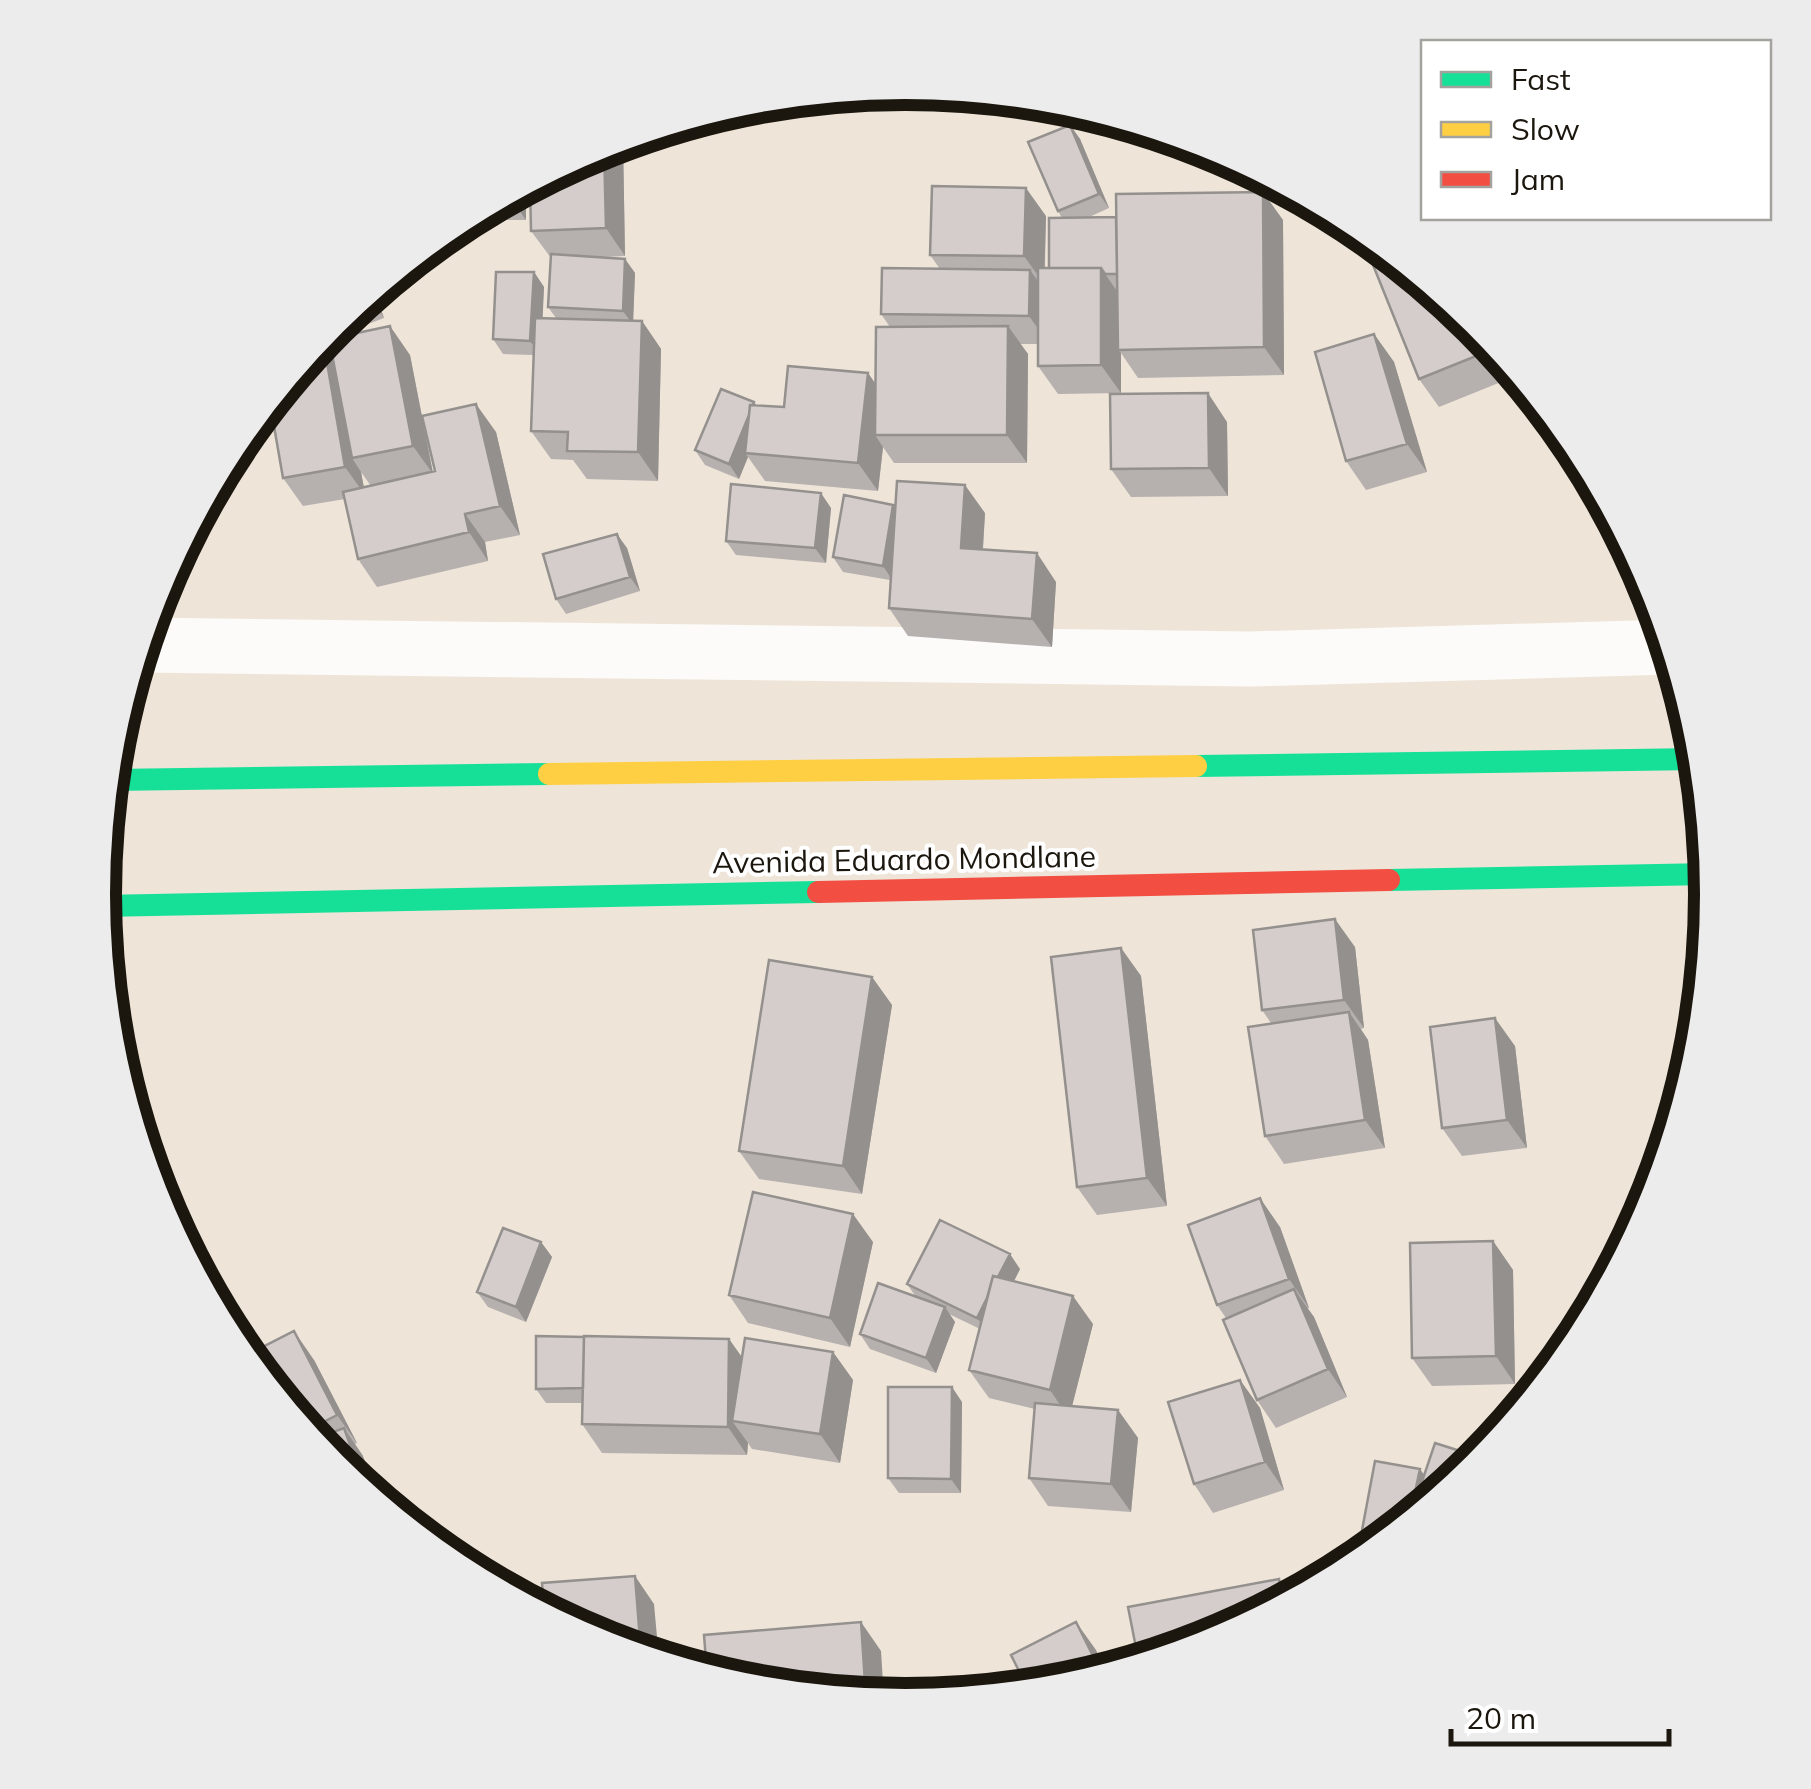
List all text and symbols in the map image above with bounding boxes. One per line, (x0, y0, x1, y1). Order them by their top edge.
legend (1421, 40, 1771, 220)
text: Fast (1511, 60, 1571, 98)
text: Slow (1511, 110, 1580, 148)
text: Jam (1511, 160, 1565, 198)
street label: Avenida Eduardo Mondlane (712, 837, 1096, 881)
scale bar (1451, 1684, 1668, 1746)
text: 20 m (1466, 1699, 1536, 1737)

